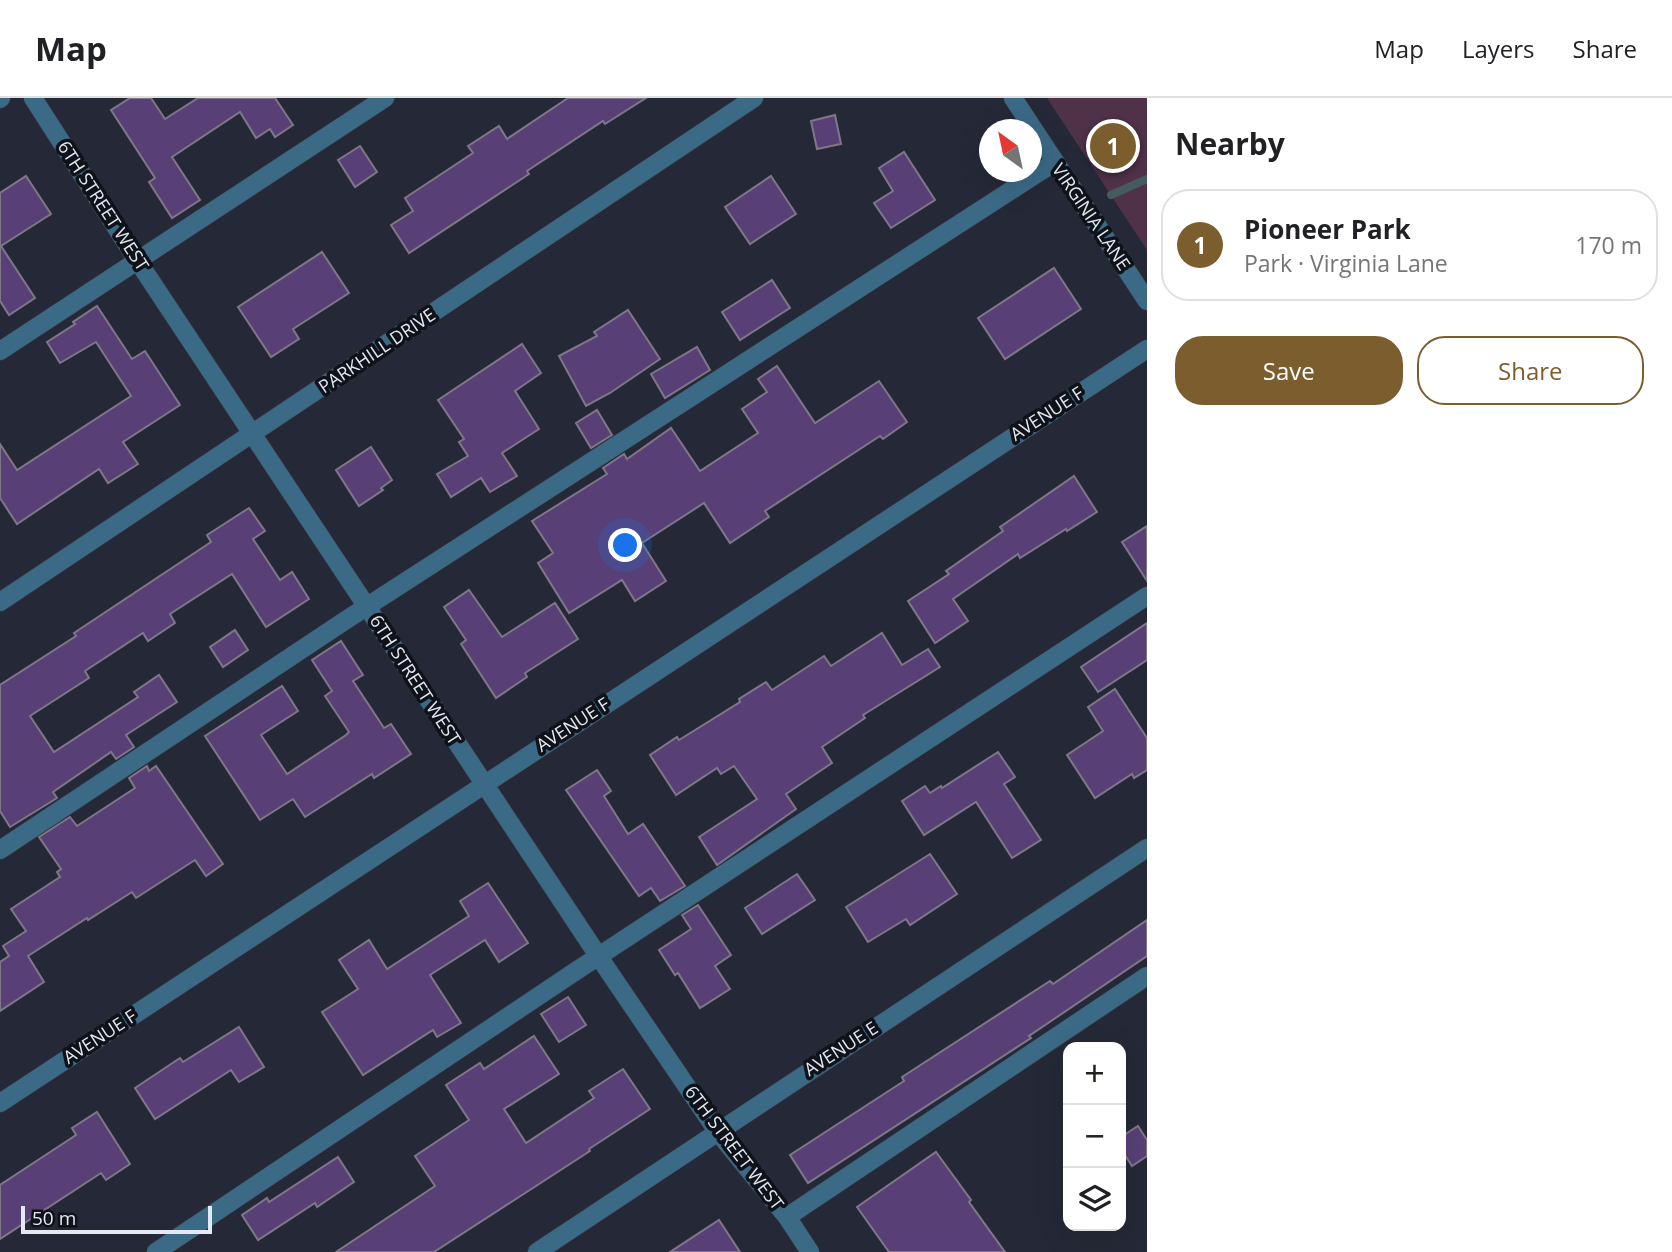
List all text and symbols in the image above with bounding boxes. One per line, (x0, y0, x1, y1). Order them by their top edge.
text: Map (35, 26, 107, 71)
text: Map (1374, 32, 1424, 65)
text: Layers (1462, 32, 1535, 65)
text: Share (1573, 32, 1637, 65)
north arrow (979, 119, 1042, 182)
pin: 1 (1090, 120, 1136, 172)
text: Nearby (1175, 123, 1285, 164)
street label: 6TH STREET WEST (53, 136, 155, 275)
street label: VIRGINIA LANE (1047, 158, 1136, 275)
text: Pioneer Park (1244, 211, 1411, 247)
text: 1 (1193, 229, 1207, 261)
text: 170 m (1575, 229, 1642, 261)
text: Park · Virginia Lane (1244, 247, 1448, 279)
street label: PARKHILL DRIVE (313, 302, 440, 398)
button: Save (1175, 336, 1403, 405)
button: Share (1417, 336, 1644, 405)
street label: AVENUE F (1005, 381, 1088, 446)
your location (608, 528, 642, 562)
street label: 6TH STREET WEST (365, 610, 467, 749)
street label: AVENUE F (531, 692, 614, 757)
street label: AVENUE F (58, 1004, 141, 1069)
street label: AVENUE E (799, 1015, 882, 1081)
map controls (1063, 1042, 1126, 1231)
button: + (1063, 1042, 1126, 1105)
street label: 6TH STREET WEST (680, 1080, 790, 1215)
button: − (1063, 1105, 1126, 1168)
button: layers (1063, 1168, 1126, 1231)
scale bar (21, 1203, 212, 1235)
text: 50 m (32, 1205, 76, 1231)

